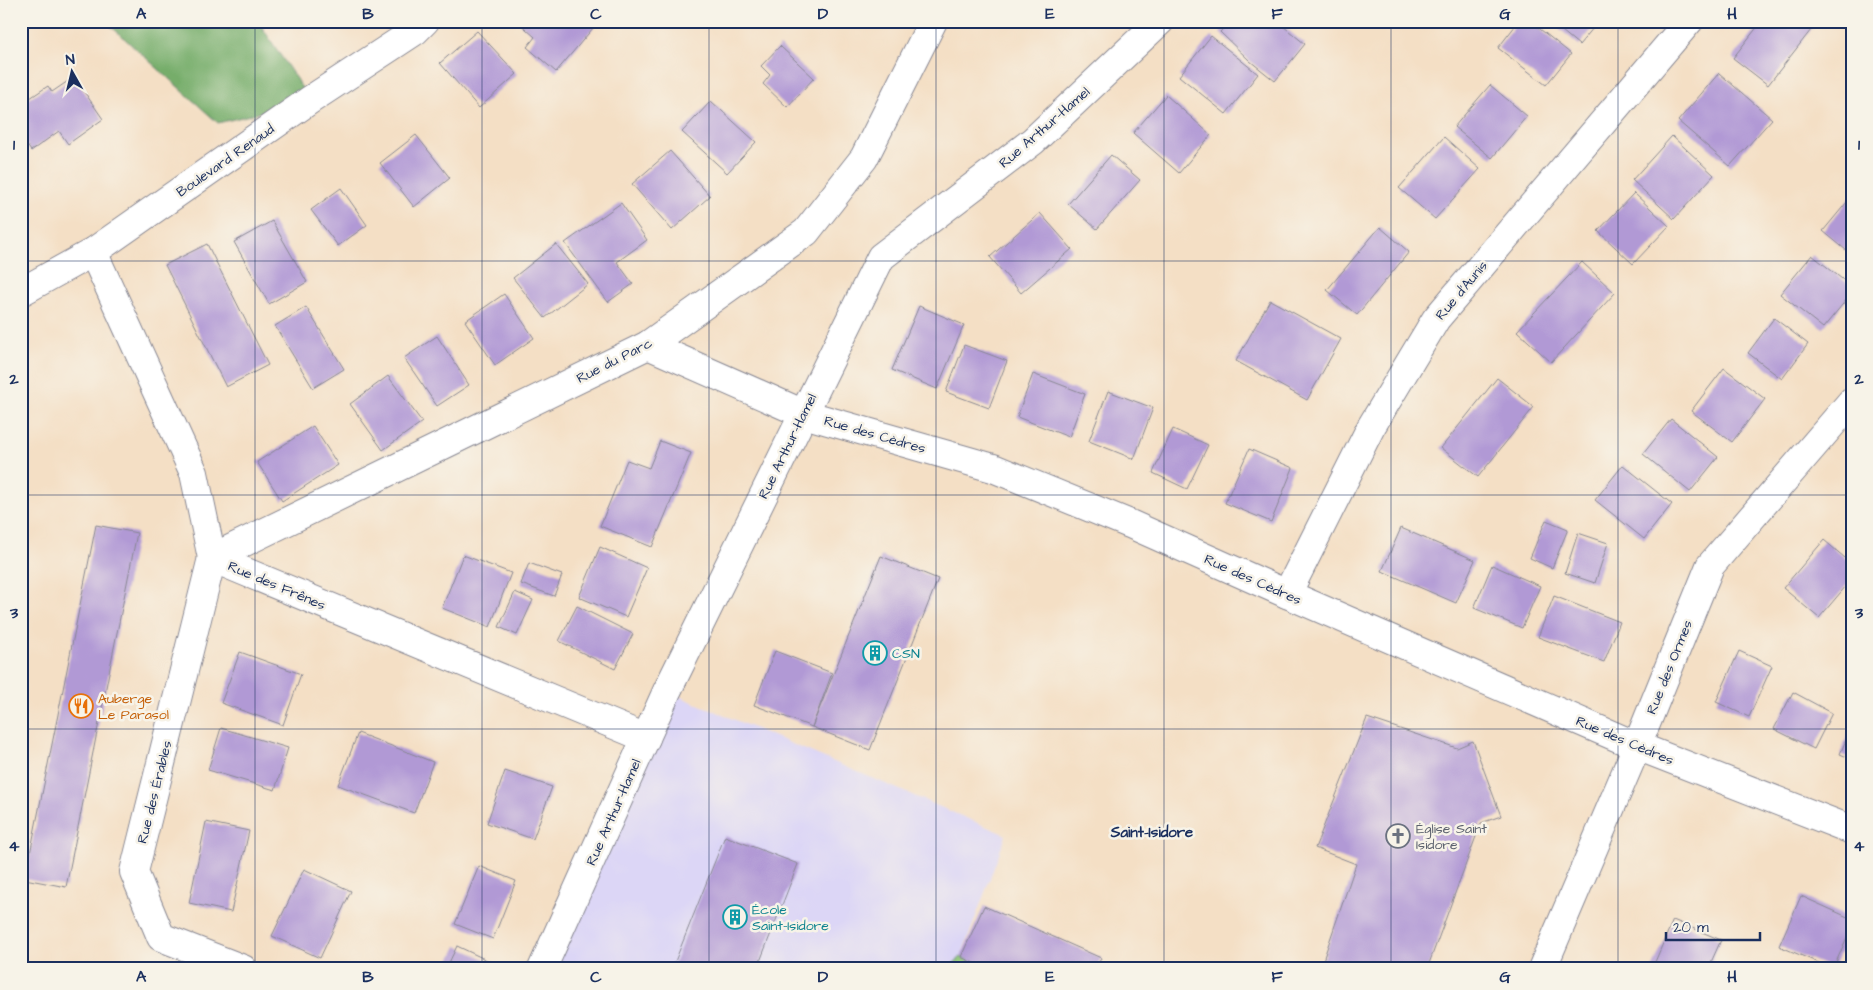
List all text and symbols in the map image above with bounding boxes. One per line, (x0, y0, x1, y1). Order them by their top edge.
text: A (136, 3, 147, 25)
text: B (362, 3, 374, 25)
text: C (590, 3, 602, 25)
text: D (818, 3, 829, 25)
text: E (1045, 3, 1055, 25)
text: F (1271, 3, 1283, 25)
text: G (1499, 3, 1511, 25)
text: H (1727, 3, 1737, 25)
north arrow (48, 48, 98, 98)
text: N (65, 50, 76, 71)
street label: Rue Arthur-Hamel (995, 82, 1095, 173)
street label: Boulevard Renaud (172, 119, 279, 202)
text: 1 (13, 134, 16, 156)
text: 1 (1858, 134, 1861, 156)
street label: Rue d'Aunis (1431, 257, 1493, 325)
street label: Rue du Parc (573, 333, 656, 389)
text: 2 (8, 368, 19, 390)
text: 2 (1853, 368, 1864, 390)
street label: Rue Arthur-Hamel (754, 390, 822, 503)
street label: Rue des Cèdres (822, 411, 928, 459)
street label: Rue des Cèdres (1201, 549, 1304, 610)
street label: Rue des Frênes (225, 556, 328, 615)
text: 3 (9, 602, 19, 624)
text: 3 (1854, 602, 1864, 624)
street label: Rue des Ormes (1642, 617, 1698, 718)
building icon: CSN (862, 640, 888, 666)
place label: CSN (892, 644, 920, 664)
place label: Auberge Le Parasol (98, 689, 169, 725)
restaurant icon: Auberge Le Parasol (68, 693, 94, 719)
street label: Rue des Cèdres (1573, 711, 1677, 771)
street label: Rue des Érables (133, 739, 177, 846)
street label: Rue Arthur-Hamel (581, 756, 646, 869)
place label: Église Saint Isidore (1416, 819, 1487, 855)
district label: Saint-Isidore (1110, 822, 1193, 843)
church icon: Église Saint Isidore (1385, 823, 1411, 849)
text: 4 (9, 835, 20, 857)
text: 4 (1854, 835, 1865, 857)
place label: École Saint-Isidore (752, 900, 829, 936)
building icon: École Saint-Isidore (722, 904, 748, 930)
scale bar (1666, 910, 1759, 942)
text: 20 m (1673, 917, 1709, 938)
text: A (136, 966, 147, 988)
text: B (362, 966, 374, 988)
text: C (590, 966, 602, 988)
text: D (818, 966, 829, 988)
text: E (1045, 966, 1055, 988)
text: F (1271, 966, 1283, 988)
text: G (1499, 966, 1511, 988)
text: H (1727, 966, 1737, 988)

